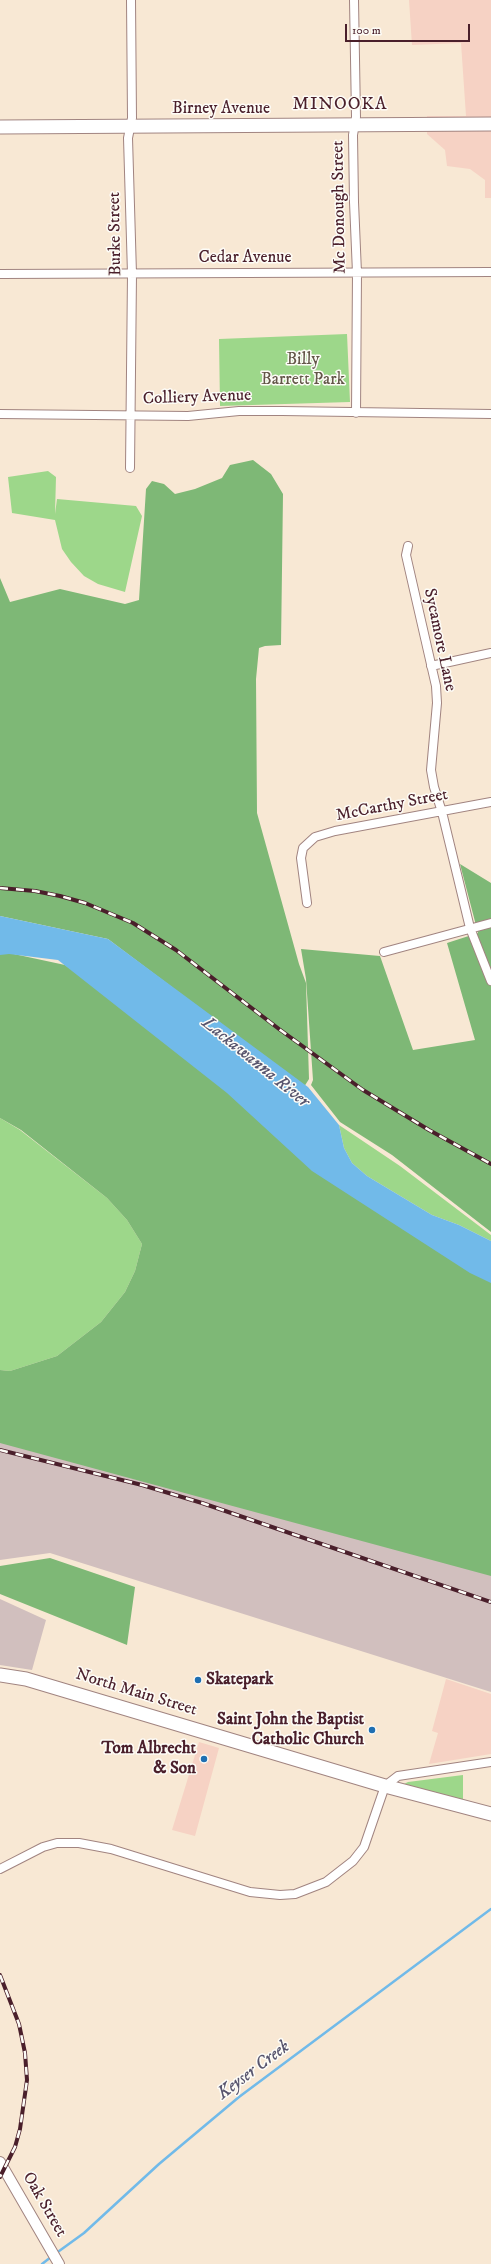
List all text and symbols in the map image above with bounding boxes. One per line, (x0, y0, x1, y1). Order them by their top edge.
scale bar (347, 16, 472, 42)
text: 100 m (352, 23, 381, 38)
district label: MINOOKA (293, 94, 387, 116)
street label: Birney Avenue (172, 99, 270, 119)
street label: Mc Donough Street (329, 140, 351, 274)
street label: Burke Street (105, 192, 127, 276)
street label: Cedar Avenue (198, 248, 292, 268)
park label: Billy Barrett Park (261, 350, 345, 390)
street label: Colliery Avenue (143, 386, 251, 410)
street label: Sycamore Lane (418, 587, 460, 693)
street label: McCarthy Street (334, 785, 450, 827)
water label: Lackawanna River (197, 1013, 313, 1113)
street label: North Main Street (73, 1665, 199, 1721)
place label: Skatepark (206, 1670, 273, 1690)
marker: Skatepark (193, 1675, 203, 1685)
place label: Saint John the Baptist Catholic Church (217, 1710, 364, 1750)
marker: Saint John the Baptist Catholic Church (367, 1725, 377, 1735)
place label: Tom Albrecht & Son (101, 1739, 196, 1779)
marker: Tom Albrecht & Son (199, 1754, 209, 1764)
water label: Keyser Creek (213, 2037, 295, 2105)
street label: Oak Street (17, 2169, 71, 2241)

